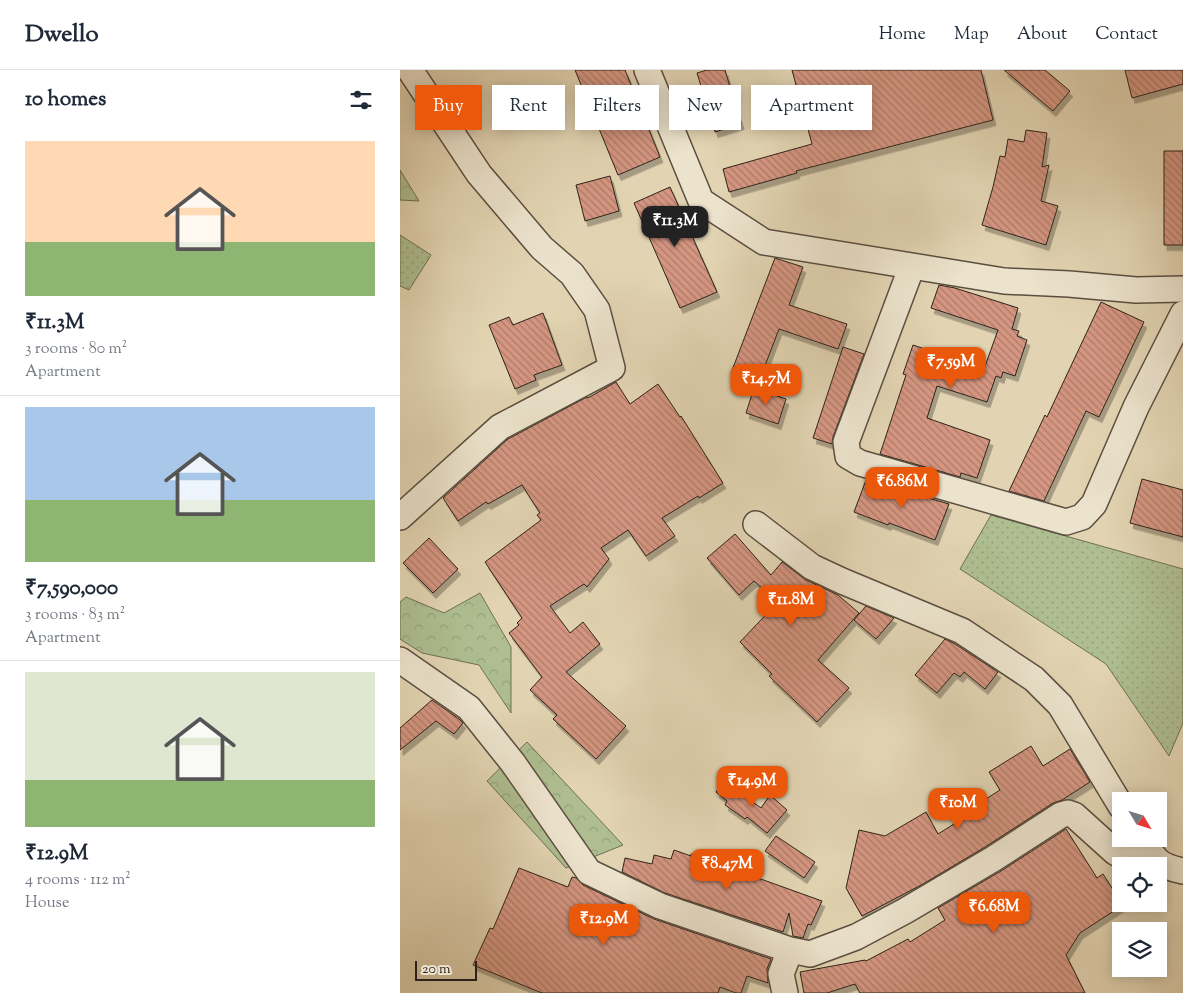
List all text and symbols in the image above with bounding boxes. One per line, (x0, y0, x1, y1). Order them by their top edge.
text: Dwello (25, 18, 99, 52)
text: Home (879, 22, 926, 48)
text: Map (954, 22, 989, 48)
text: About (1017, 22, 1067, 48)
text: Contact (1095, 22, 1158, 48)
text: 10 homes (25, 85, 106, 115)
chip: Buy (415, 85, 482, 130)
chip: Rent (492, 85, 565, 130)
chip: Filters (575, 85, 659, 130)
chip: New (669, 85, 741, 130)
chip: Apartment (751, 85, 872, 130)
icon: filters (347, 86, 375, 114)
icon: home (155, 174, 245, 264)
pin: ₹11.3M (634, 206, 716, 248)
text: ₹11.3M (652, 210, 698, 233)
text: ₹11.3M (25, 308, 84, 338)
text: 3 rooms · 80 m² (25, 338, 127, 361)
pin: ₹7.59M (910, 346, 992, 389)
text: ₹7.59M (927, 351, 975, 374)
text: Apartment (25, 361, 101, 384)
pin: ₹14.7M (725, 364, 807, 406)
text: ₹14.7M (741, 368, 791, 391)
icon: home (155, 439, 245, 529)
pin: ₹6.86M (861, 466, 943, 509)
text: ₹6.86M (876, 471, 928, 494)
text: ₹7,590,000 (25, 574, 118, 604)
pin: ₹11.8M (750, 584, 832, 627)
text: ₹11.8M (768, 589, 814, 612)
text: 3 rooms · 83 m² (25, 604, 125, 627)
text: Apartment (25, 627, 101, 650)
icon: home (155, 704, 245, 794)
pin: ₹14.9M (711, 766, 793, 808)
text: ₹14.9M (728, 770, 776, 793)
pin: ₹10M (928, 788, 988, 830)
text: ₹10M (939, 792, 977, 815)
north arrow (1112, 792, 1168, 848)
map controls (1112, 792, 1167, 977)
text: ₹12.9M (25, 839, 88, 869)
pin: ₹8.47M (686, 848, 768, 891)
text: ₹8.47M (701, 853, 753, 876)
button: locate (1112, 857, 1167, 912)
text: 4 rooms · 112 m² (25, 869, 131, 892)
text: House (25, 892, 69, 915)
pin: ₹6.68M (953, 892, 1035, 934)
text: ₹6.68M (968, 896, 1020, 919)
pin: ₹12.9M (563, 904, 645, 946)
text: ₹12.9M (580, 908, 628, 931)
button: layers (1112, 922, 1167, 977)
scale bar (415, 958, 478, 981)
text: 20 m (422, 960, 451, 980)

